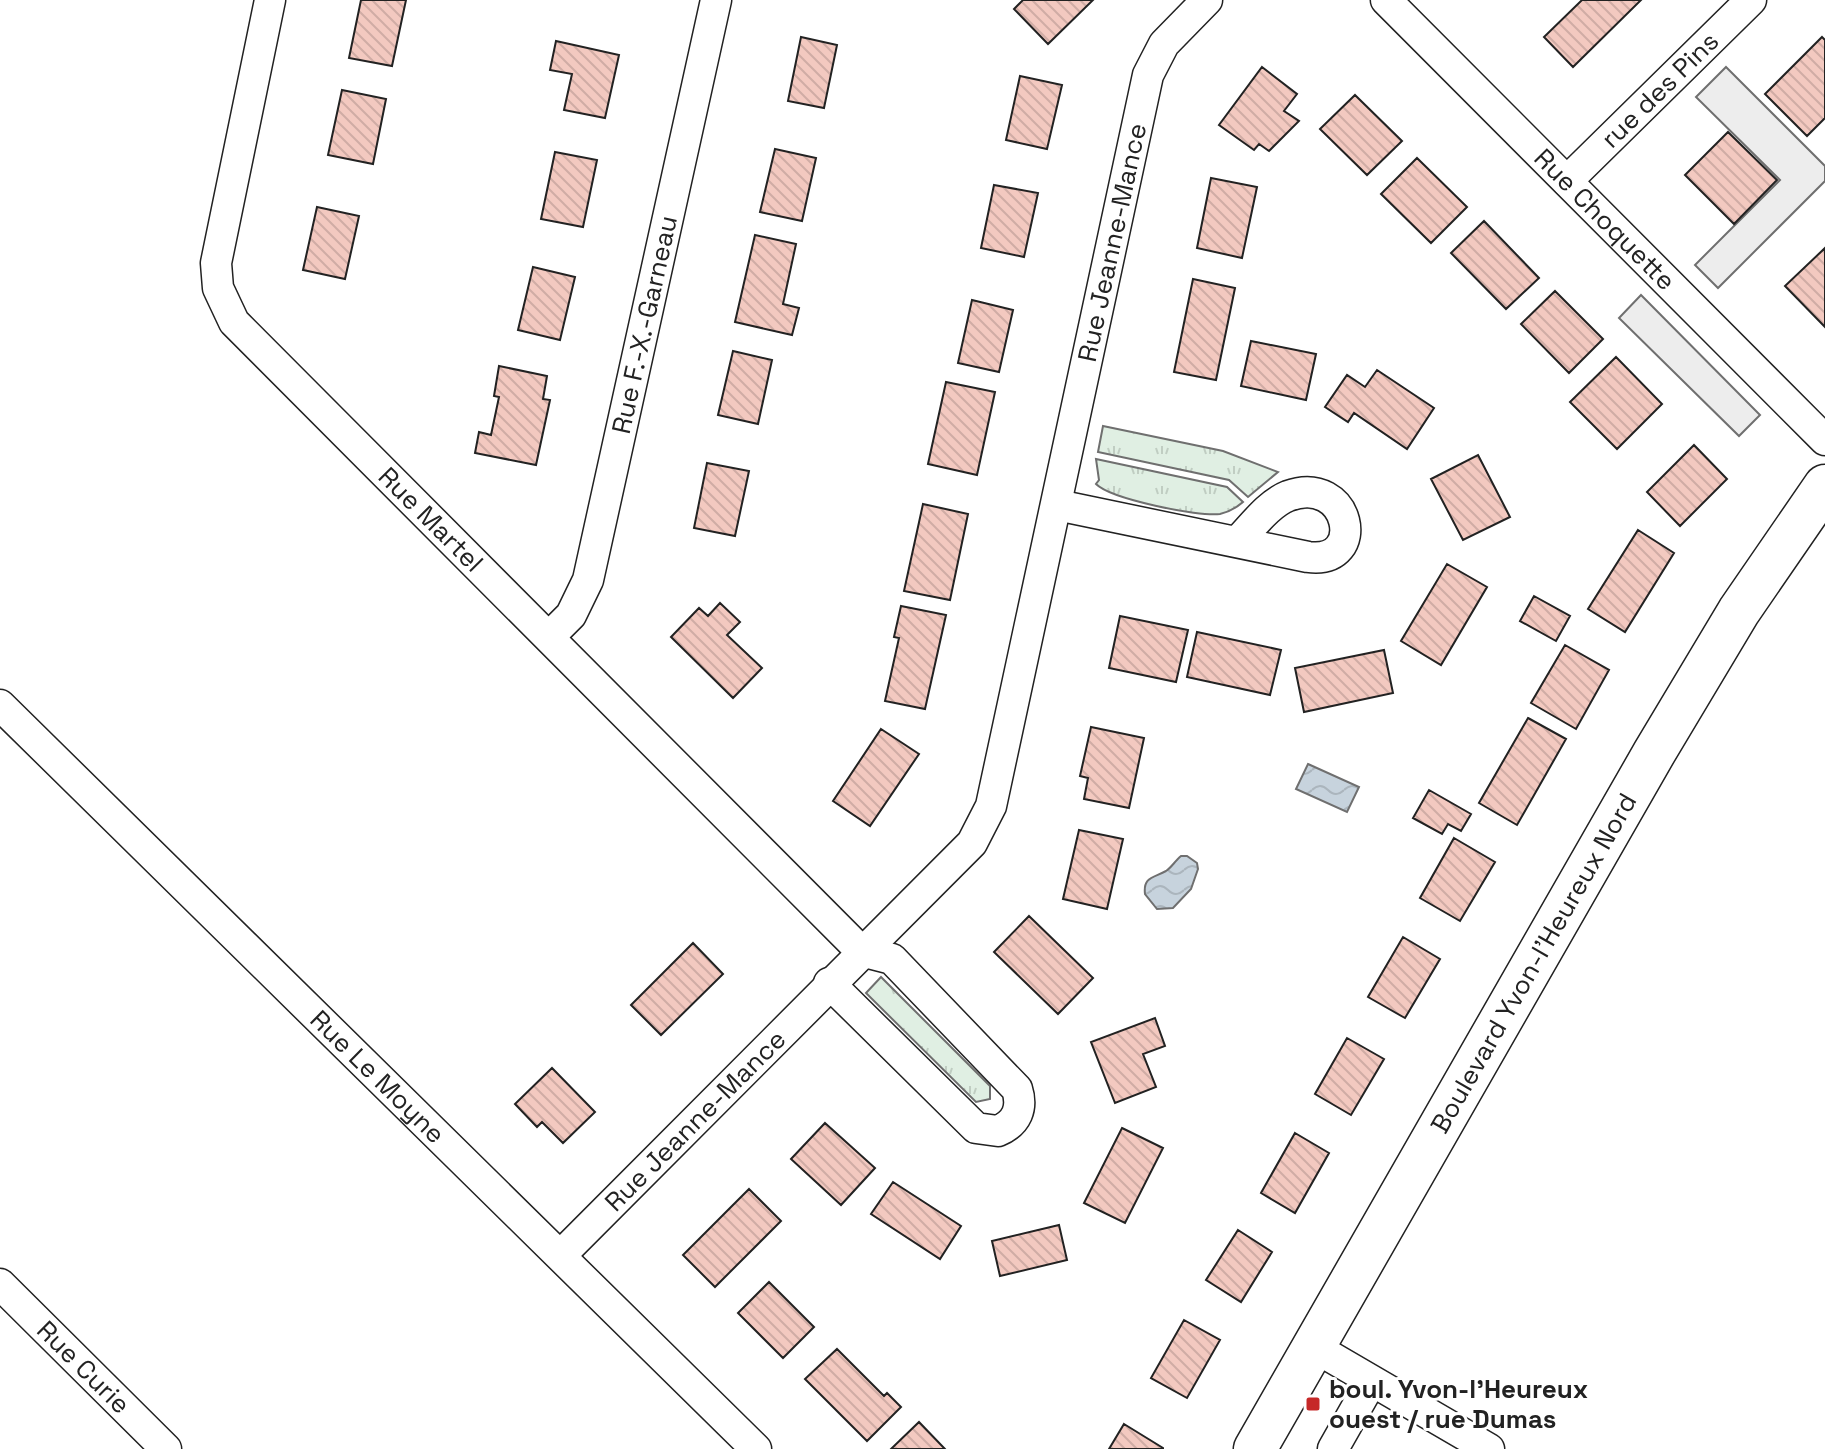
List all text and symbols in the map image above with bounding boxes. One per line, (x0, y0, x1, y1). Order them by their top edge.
street label: rue des Pins (1594, 24, 1726, 155)
street label: Rue Jeanne-Mance (1070, 120, 1154, 365)
street label: Rue Choquette (1527, 141, 1683, 298)
street label: Rue F.-X.-Garneau (604, 212, 685, 437)
street label: Rue Martel (371, 460, 491, 579)
street label: Boulevard Yvon-l'Heureux Nord (1423, 787, 1644, 1139)
street label: Rue Le Moyne (303, 1003, 453, 1151)
street label: Rue Jeanne-Mance (597, 1022, 793, 1219)
street label: Rue Curie (30, 1313, 138, 1421)
place label: boul. Yvon-l'Heureux ouest / rue Dumas (1329, 1372, 1588, 1436)
marker: boul. Yvon-l'Heureux ouest / rue Dumas (1304, 1395, 1322, 1413)

